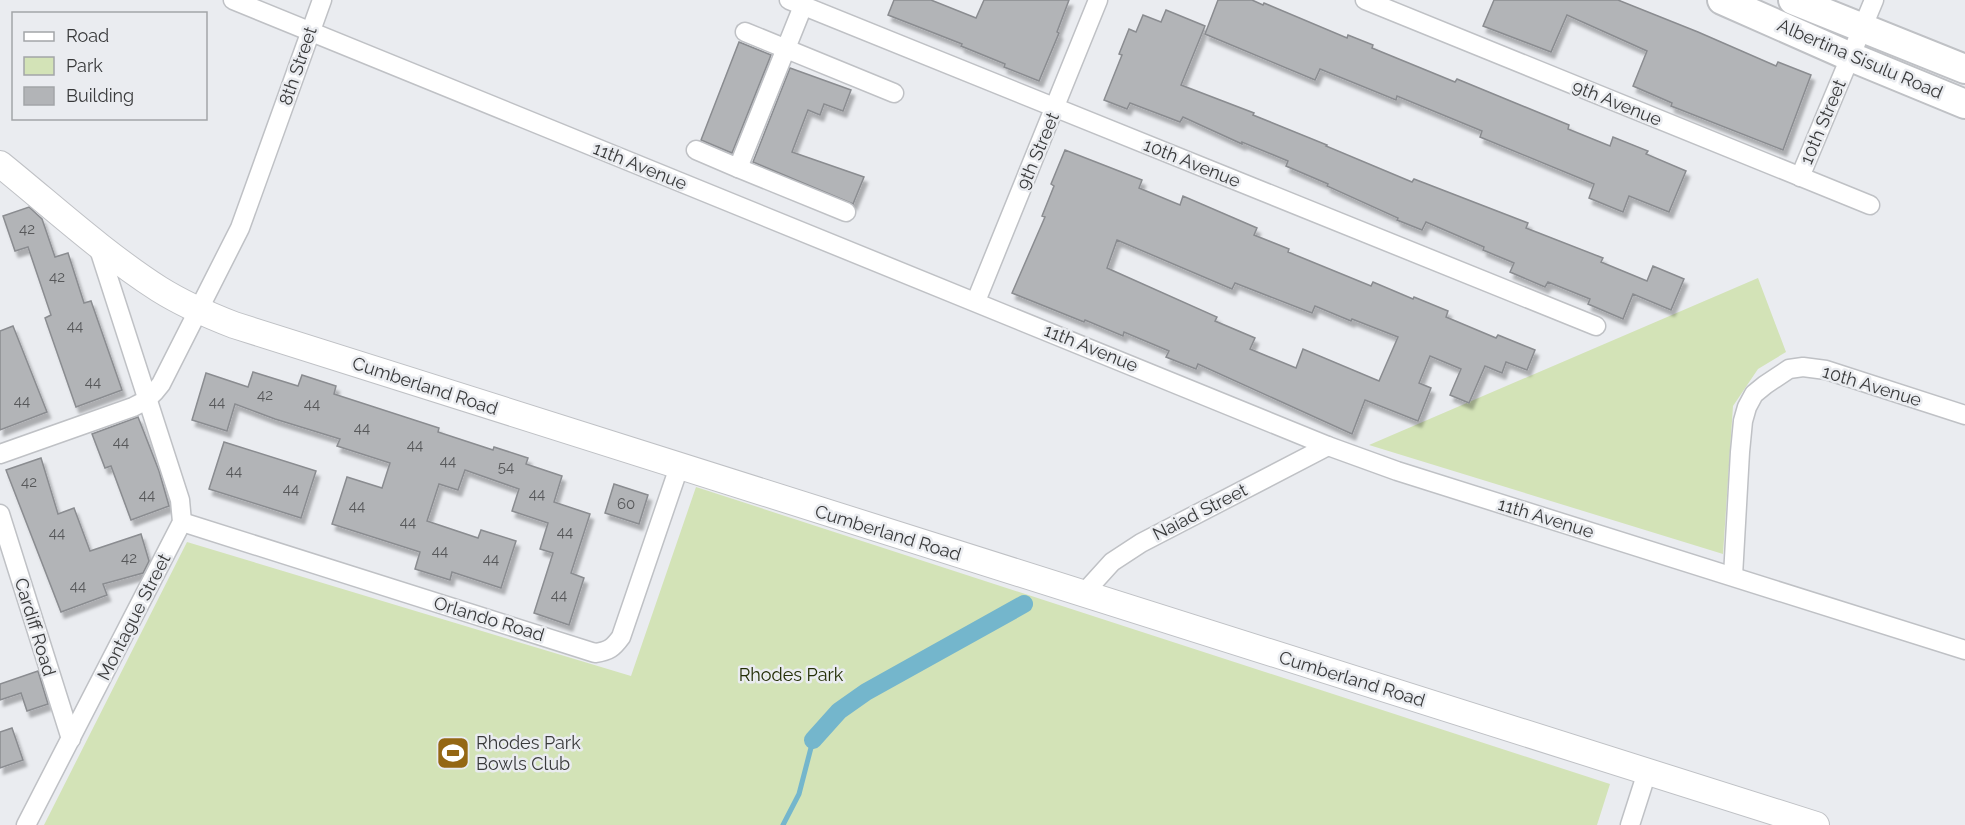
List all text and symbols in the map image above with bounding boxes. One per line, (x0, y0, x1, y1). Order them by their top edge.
legend (12, 12, 207, 120)
street label: Albertina Sisulu Road (1774, 14, 1946, 103)
street label: 8th Street (274, 24, 321, 108)
text: Road (66, 25, 109, 46)
text: Park (66, 55, 103, 76)
street label: 9th Avenue (1570, 75, 1665, 130)
street label: 10th Street (1795, 76, 1850, 167)
text: Building (66, 85, 134, 106)
street label: 9th Street (1012, 109, 1063, 192)
street label: 10th Avenue (1141, 134, 1244, 192)
street label: 11th Avenue (590, 137, 690, 194)
house number: 42 (19, 220, 35, 238)
house number: 42 (49, 268, 65, 286)
house number: 44 (67, 317, 83, 335)
street label: 11th Avenue (1041, 319, 1141, 376)
street label: Cumberland Road (350, 352, 501, 419)
street label: 10th Avenue (1820, 361, 1925, 411)
house number: 44 (85, 373, 101, 391)
house number: 42 (257, 386, 273, 404)
house number: 44 (14, 392, 30, 410)
house number: 44 (209, 393, 225, 411)
house number: 44 (304, 395, 320, 413)
house number: 44 (354, 419, 370, 437)
house number: 44 (113, 433, 129, 451)
house number: 44 (407, 436, 423, 454)
house number: 44 (440, 452, 456, 470)
house number: 54 (498, 458, 514, 476)
house number: 44 (226, 462, 242, 480)
house number: 42 (21, 473, 37, 491)
street label: Naiad Street (1149, 479, 1250, 544)
house number: 44 (283, 480, 299, 498)
house number: 44 (529, 485, 545, 503)
house number: 44 (139, 486, 155, 504)
street label: 11th Avenue (1496, 493, 1597, 542)
house number: 60 (617, 495, 635, 513)
house number: 44 (349, 497, 365, 515)
street label: Cumberland Road (813, 500, 964, 565)
house number: 44 (400, 513, 416, 531)
house number: 44 (557, 523, 573, 541)
house number: 44 (49, 524, 65, 542)
house number: 44 (432, 542, 448, 560)
house number: 42 (121, 549, 137, 567)
street label: Montague Street (93, 550, 175, 684)
house number: 44 (483, 550, 499, 568)
street label: Cardiff Road (11, 575, 60, 678)
house number: 44 (70, 577, 86, 595)
house number: 44 (551, 586, 567, 604)
street label: Orlando Road (431, 592, 547, 645)
street label: Cumberland Road (1277, 646, 1428, 711)
park label: Rhodes Park (739, 664, 844, 685)
place label: Rhodes Park Bowls Club (476, 732, 581, 774)
sports icon: Rhodes Park Bowls Club (435, 735, 471, 771)

